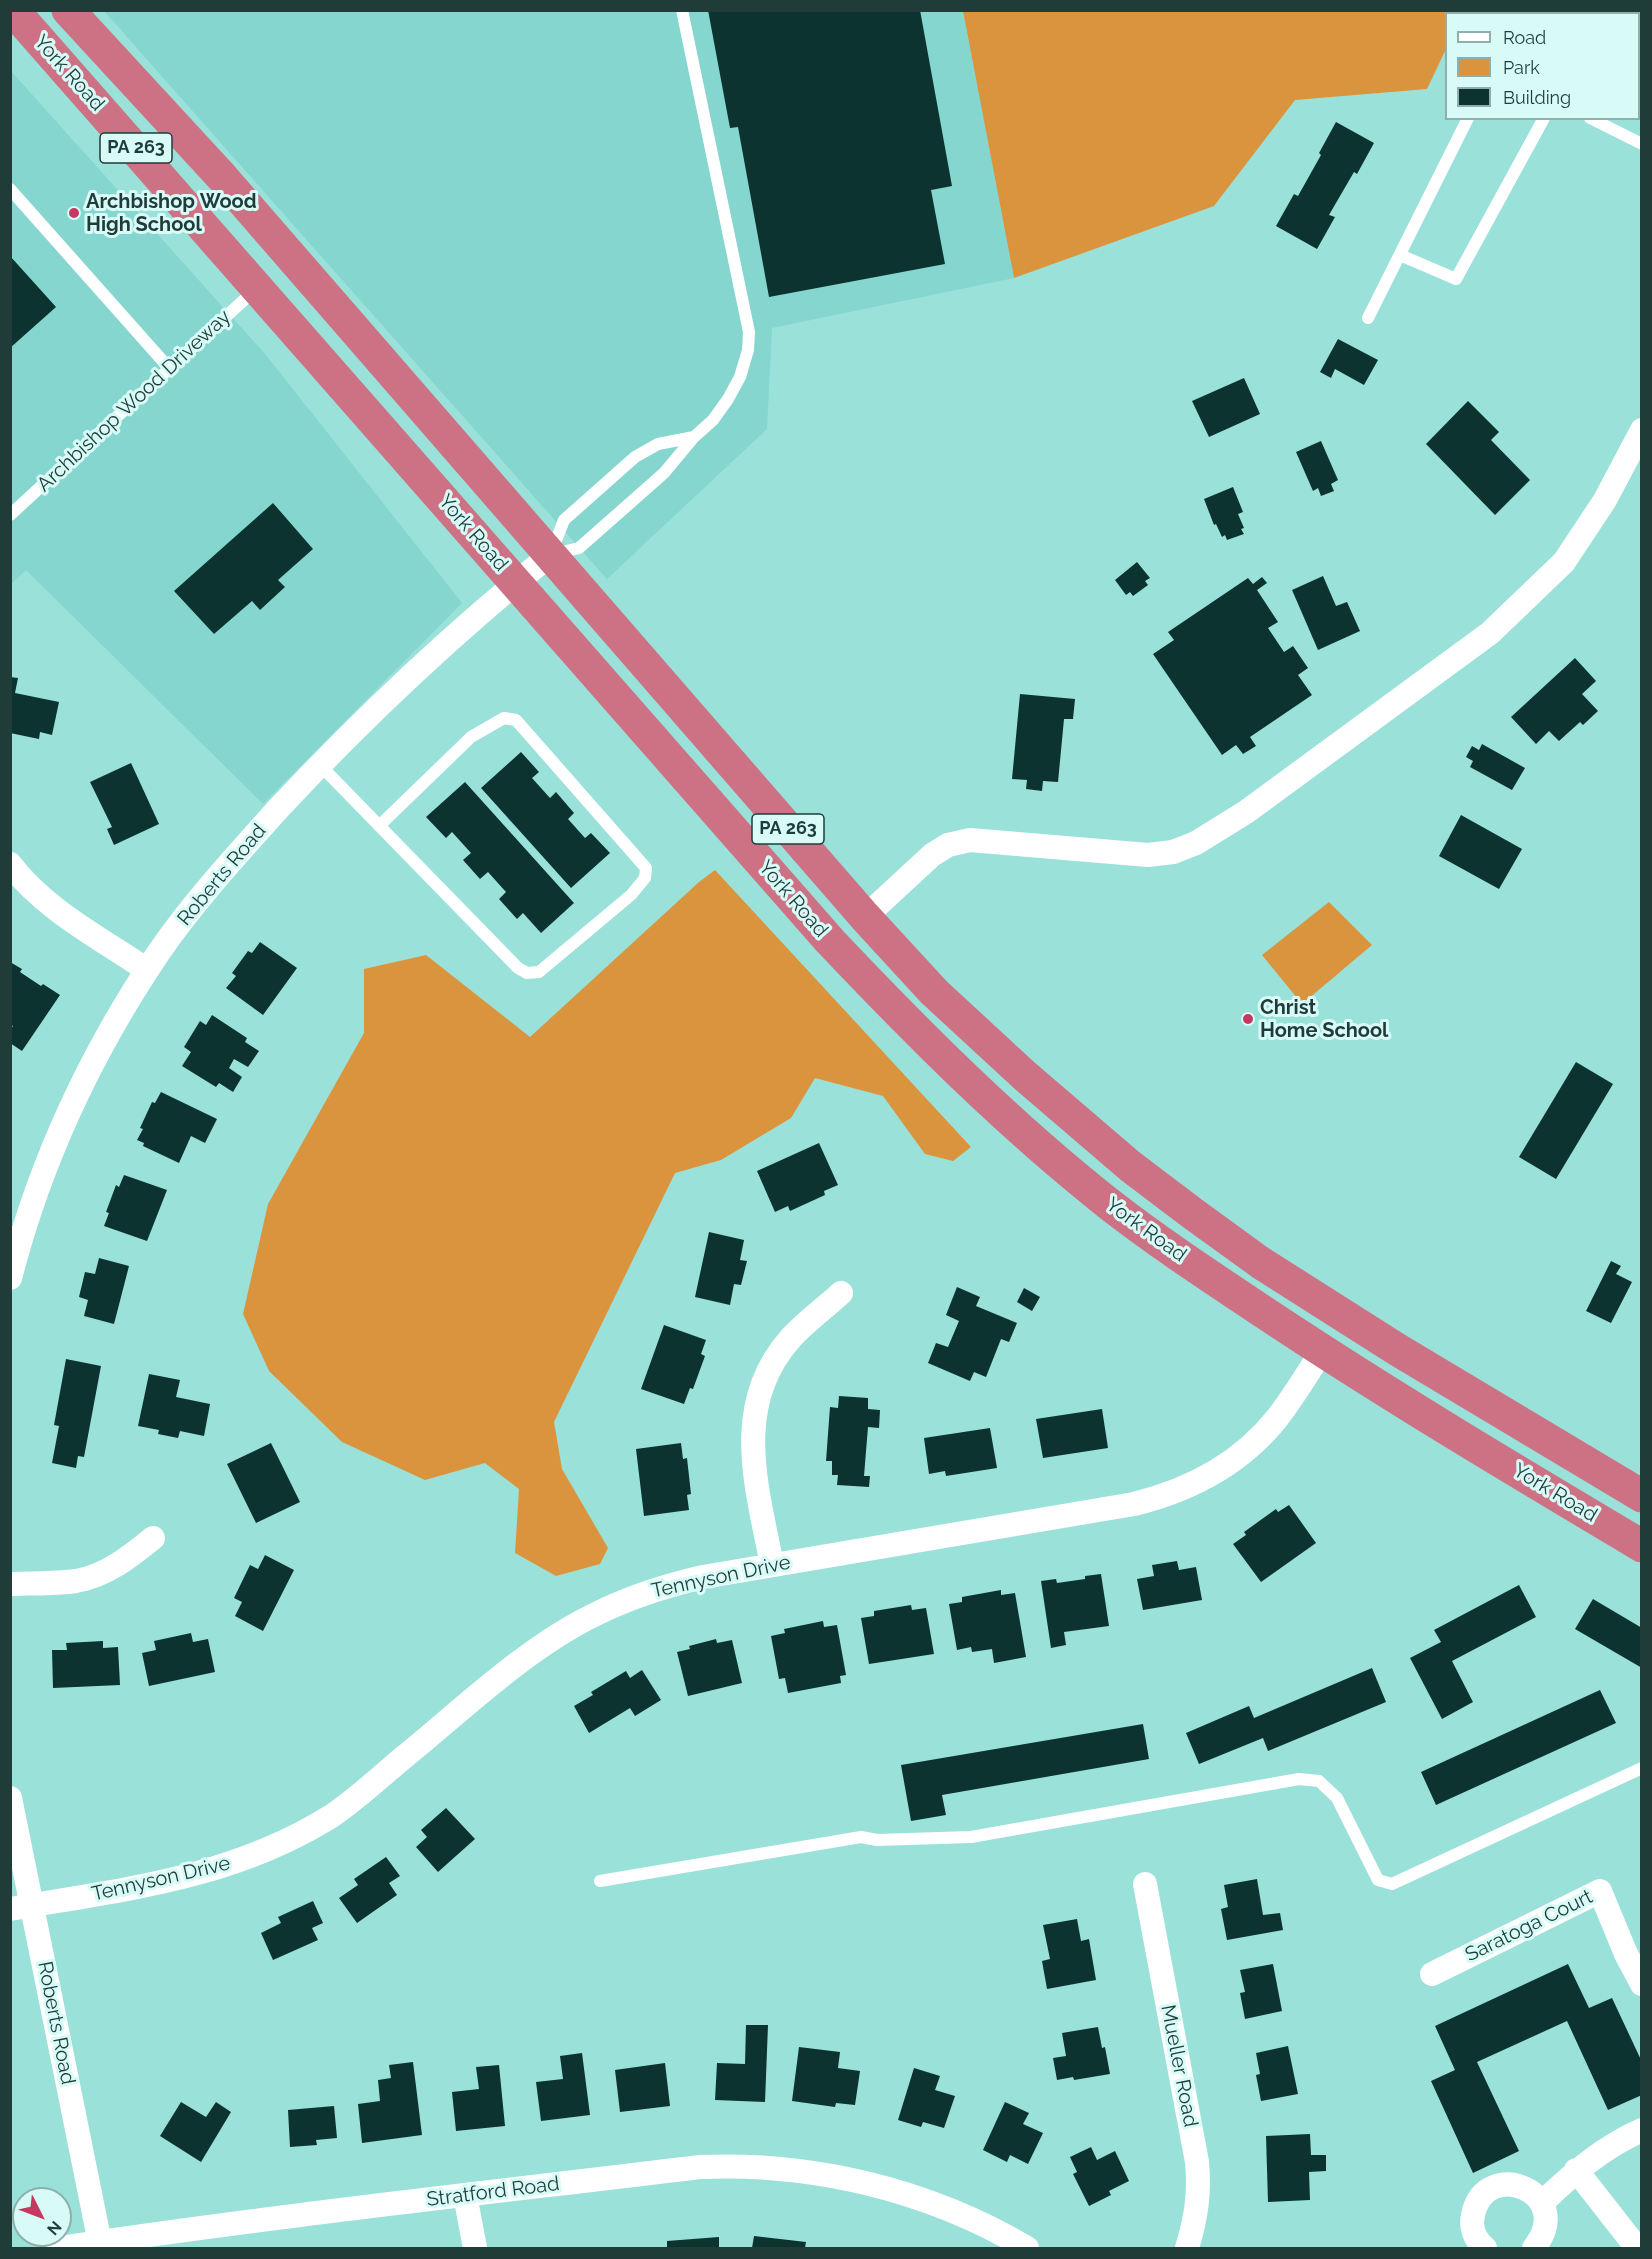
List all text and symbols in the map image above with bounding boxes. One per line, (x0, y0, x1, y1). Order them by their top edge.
legend (1445, 12, 1640, 120)
text: Road (1503, 27, 1546, 48)
street label: York Road (29, 30, 109, 116)
text: Park (1503, 57, 1540, 78)
text: Building (1503, 87, 1571, 108)
road number: PA 263 (100, 133, 172, 163)
place label: Archbishop Wood High School (86, 190, 257, 237)
marker: Archbishop Wood High School (67, 206, 81, 220)
street label: Archbishop Wood Driveway (32, 305, 236, 497)
street label: York Road (433, 490, 513, 576)
road number: PA 263 (752, 814, 824, 844)
street label: Roberts Road (173, 819, 271, 931)
street label: York Road (753, 856, 833, 942)
place label: Christ Home School (1260, 996, 1388, 1043)
marker: Christ Home School (1241, 1012, 1255, 1026)
street label: York Road (1101, 1193, 1191, 1267)
street label: York Road (1509, 1459, 1601, 1527)
street label: Tennyson Drive (649, 1551, 793, 1603)
street label: Tennyson Drive (89, 1851, 233, 1907)
street label: Saratoga Court (1461, 1885, 1597, 1967)
street label: Roberts Road (32, 1959, 80, 2087)
street label: Mueller Road (1155, 2003, 1203, 2129)
street label: Stratford Road (425, 2172, 561, 2212)
north arrow (12, 2187, 72, 2247)
text: N (43, 2217, 65, 2239)

